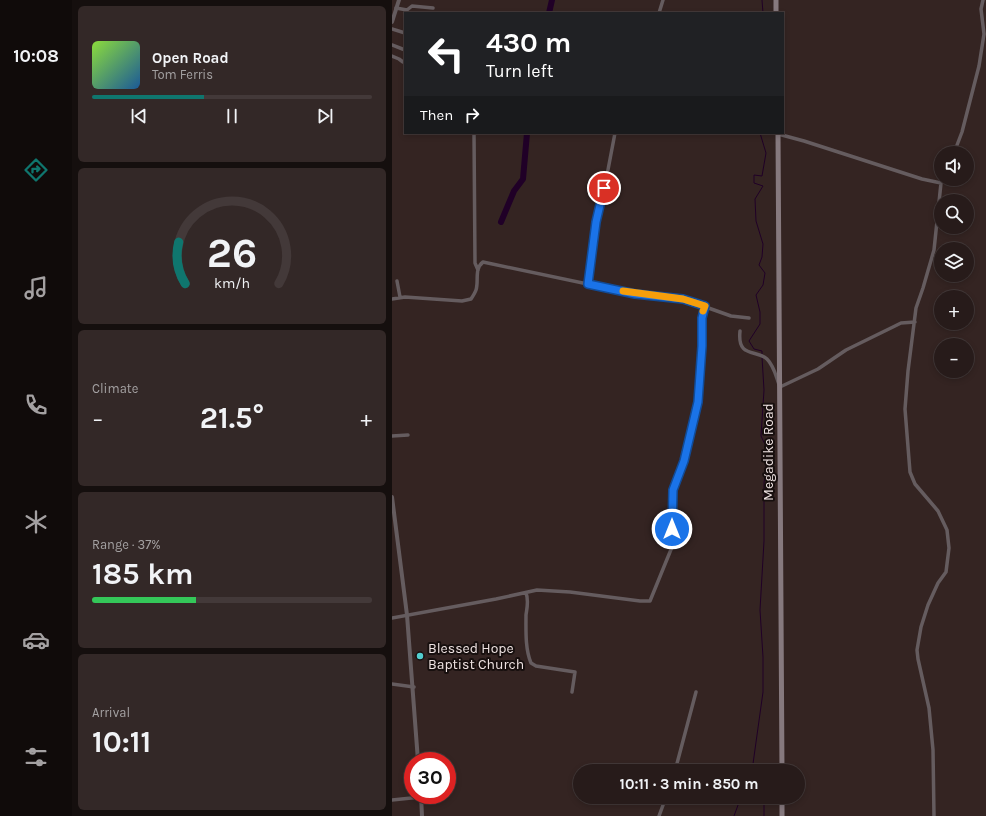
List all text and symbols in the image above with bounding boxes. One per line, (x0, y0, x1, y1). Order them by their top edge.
text: 430 m (486, 26, 571, 59)
icon: left (420, 28, 472, 80)
text: 10:08 (13, 45, 59, 67)
text: Open Road (152, 49, 229, 67)
text: Turn left (486, 60, 554, 82)
text: Tom Ferris (152, 67, 213, 82)
icon: right (461, 104, 483, 126)
icon: previous (128, 105, 150, 127)
icon: pause (221, 105, 243, 127)
icon: next (314, 105, 336, 127)
text: Then (420, 106, 453, 124)
map controls (934, 146, 974, 378)
button: sound (934, 146, 974, 186)
icon: directions (22, 156, 50, 184)
pin (587, 171, 621, 205)
icon: arrive (593, 177, 615, 199)
button: search (934, 194, 974, 234)
text: 26 (207, 229, 257, 277)
button: layers (934, 242, 974, 282)
icon: music (22, 274, 50, 302)
text: km/h (214, 275, 250, 292)
button: + (934, 290, 974, 330)
button: − (934, 338, 974, 378)
text: Climate (92, 381, 138, 396)
icon: phone (22, 391, 50, 419)
text: 21.5° (200, 400, 264, 436)
street label: Megadike Road (760, 403, 777, 501)
text: − (92, 406, 104, 432)
text: + (360, 406, 372, 432)
icon: climate (22, 508, 50, 536)
position arrow (651, 508, 693, 550)
text: Range · 37% (92, 537, 161, 552)
text: 185 km (92, 556, 193, 592)
icon: car (22, 626, 50, 654)
place label: Blessed Hope Baptist Church (428, 640, 524, 673)
marker: Blessed Hope Baptist Church (415, 651, 425, 661)
text: Arrival (92, 705, 130, 720)
text: 10:11 (92, 724, 151, 760)
icon: filters (22, 743, 50, 771)
speed limit sign: 30 (404, 752, 456, 804)
text: 10:11 · 3 min · 850 m (620, 775, 758, 793)

